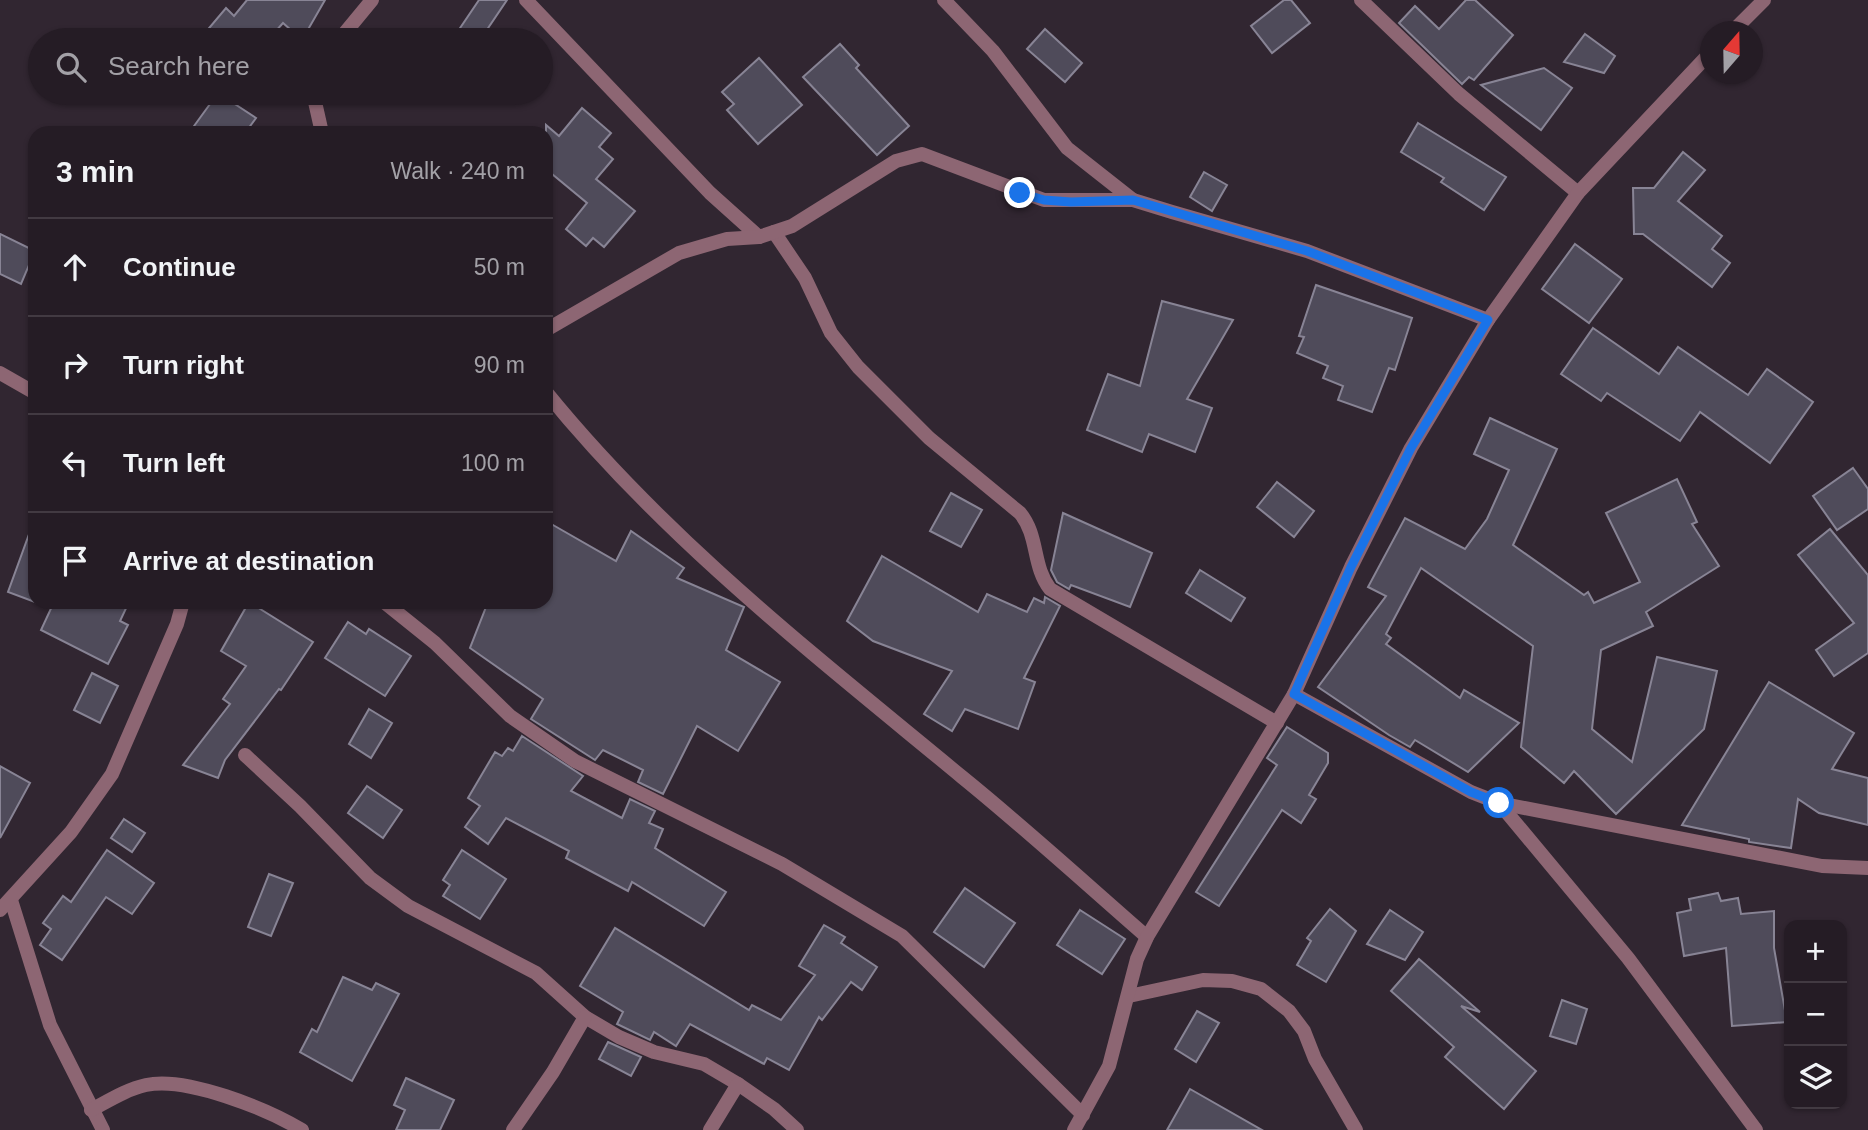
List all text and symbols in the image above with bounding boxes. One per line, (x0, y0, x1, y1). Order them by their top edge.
north arrow (1700, 21, 1763, 84)
search box (28, 28, 553, 105)
icon: search (52, 48, 90, 86)
text: Search here (108, 51, 250, 81)
text: 3 min (56, 155, 134, 188)
text: Walk · 240 m (390, 158, 525, 184)
route end (1004, 177, 1035, 208)
icon: ahead (56, 248, 94, 286)
text: Continue (123, 252, 236, 282)
text: 50 m (474, 254, 525, 280)
icon: right (56, 346, 94, 384)
text: Turn right (123, 350, 244, 380)
text: 90 m (474, 352, 525, 378)
icon: left (56, 444, 94, 482)
text: Turn left (123, 448, 225, 478)
text: 100 m (461, 450, 525, 476)
icon: arrive (56, 542, 94, 580)
text: Arrive at destination (123, 546, 374, 576)
route start (1483, 787, 1514, 818)
map controls (1784, 920, 1847, 1109)
button: + (1784, 920, 1847, 983)
button: − (1784, 983, 1847, 1046)
button: layers (1784, 1046, 1847, 1109)

